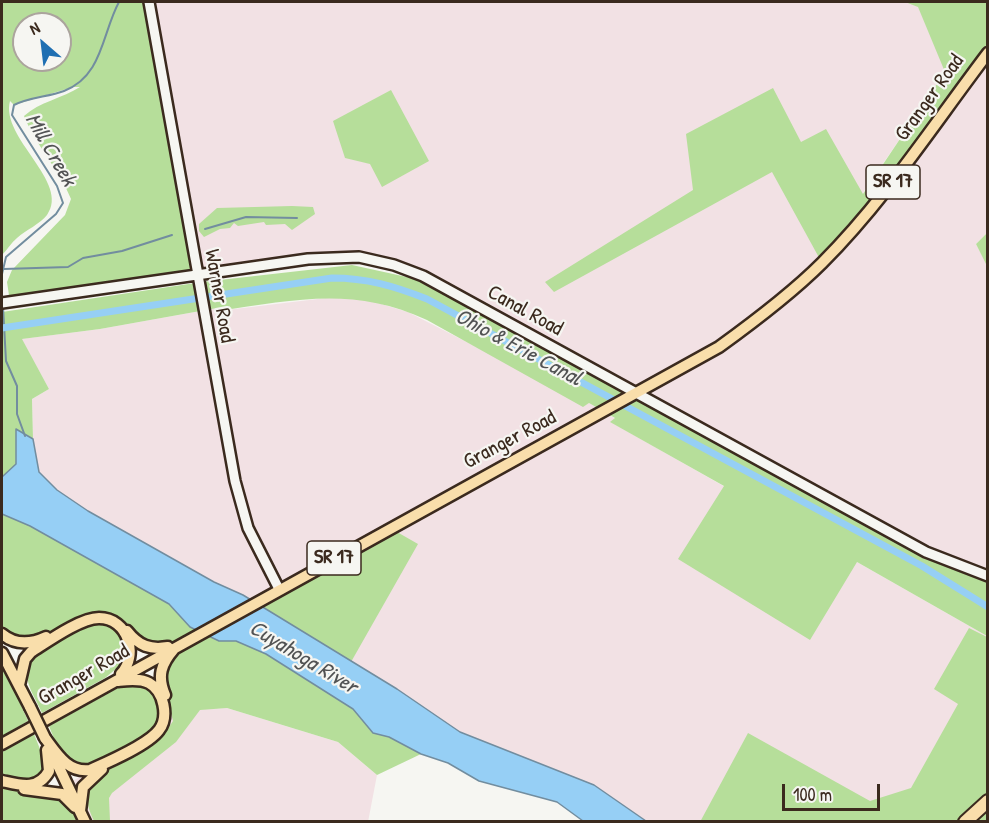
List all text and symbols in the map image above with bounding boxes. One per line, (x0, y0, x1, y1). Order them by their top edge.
north arrow (12, 12, 72, 72)
text: N (26, 16, 43, 40)
street label: Granger Road (890, 50, 970, 146)
water label: Mill Creek (19, 109, 81, 191)
road number: SR 17 (866, 165, 920, 199)
street label: Warner Road (198, 247, 240, 345)
street label: Canal Road (483, 280, 567, 342)
water label: Ohio & Erie Canal (450, 304, 586, 392)
street label: Granger Road (460, 405, 560, 475)
road number: SR 17 (307, 541, 361, 575)
water label: Cuyahoga River (244, 615, 362, 701)
street label: Granger Road (34, 639, 134, 711)
scale bar (785, 772, 882, 810)
text: 100 m (793, 782, 832, 807)

